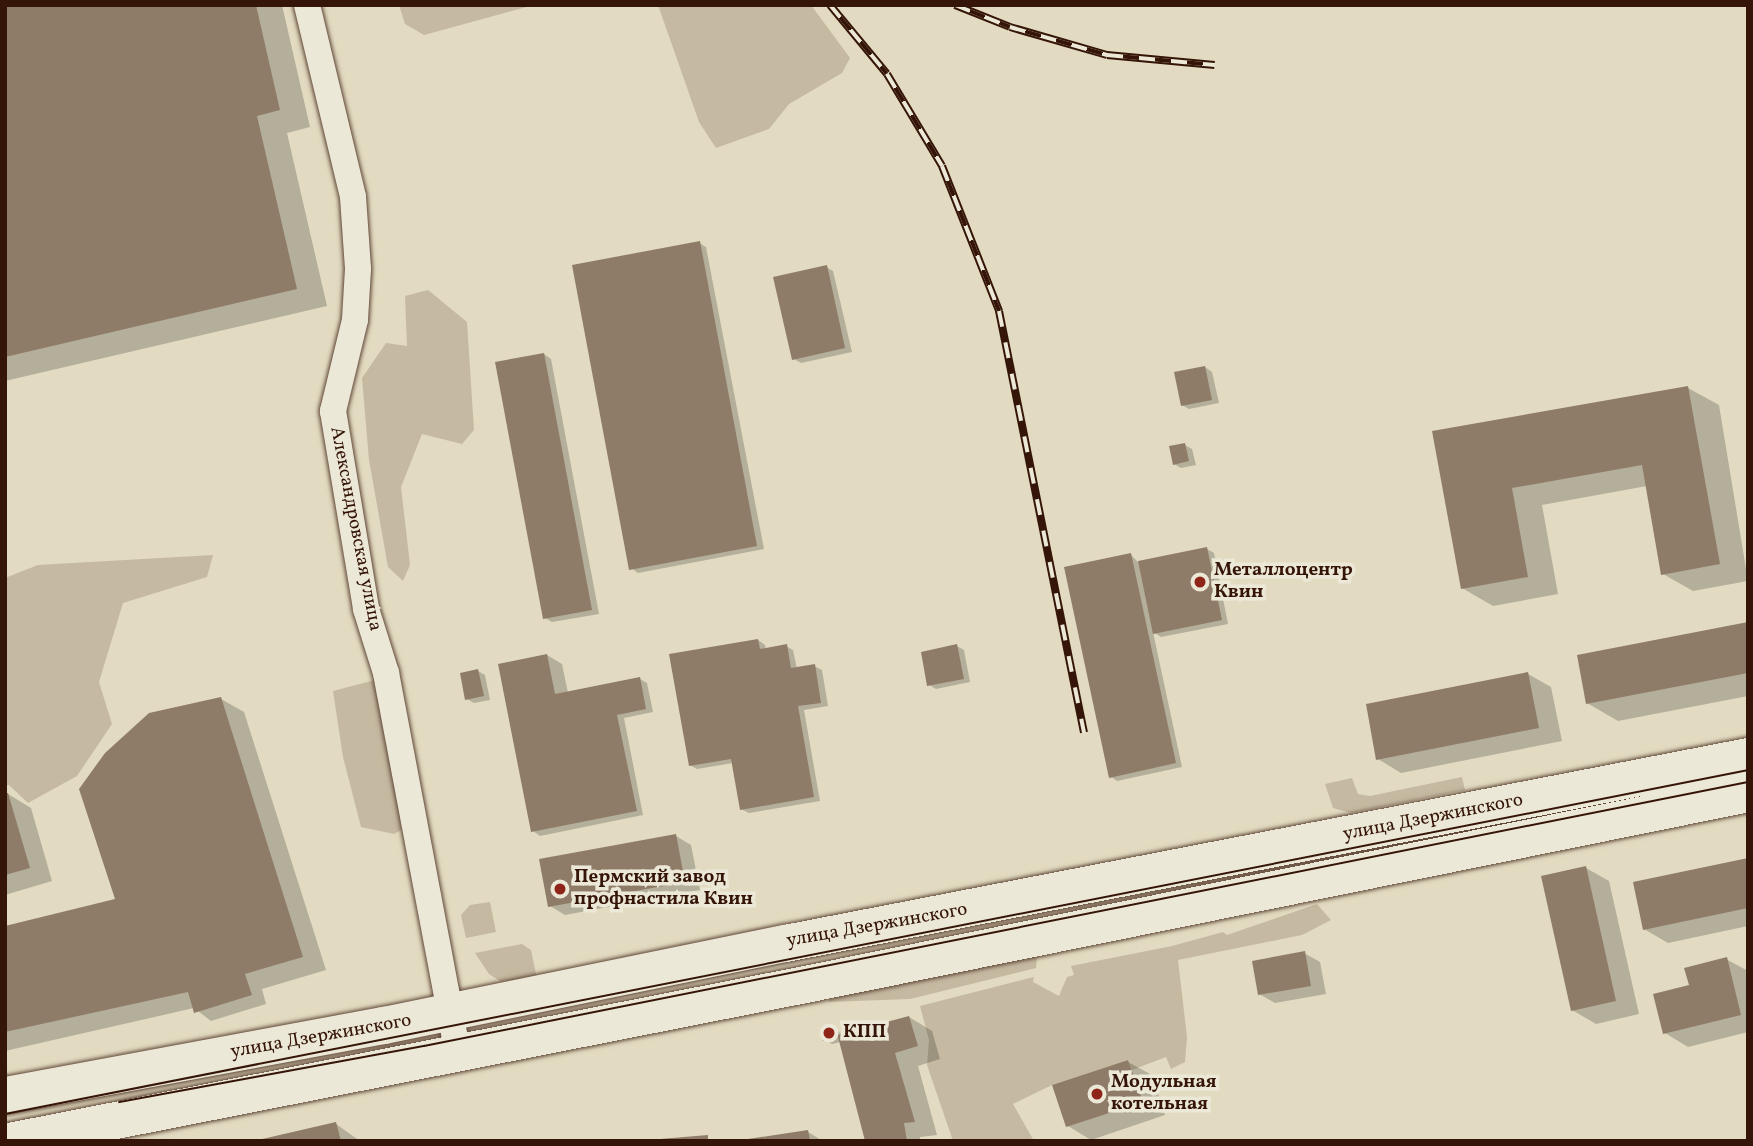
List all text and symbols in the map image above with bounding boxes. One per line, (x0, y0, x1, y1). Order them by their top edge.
street label: Александровская улица (324, 425, 386, 633)
place label: Металлоцентр Квин (1214, 560, 1353, 604)
marker: Металлоцентр Квин (1192, 574, 1208, 590)
street label: улица Дзержинского (1341, 789, 1525, 847)
place label: Пермский завод профнастила Квин (574, 867, 753, 911)
marker: Пермский завод профнастила Квин (552, 881, 568, 897)
street label: улица Дзержинского (785, 899, 969, 953)
street label: улица Дзержинского (229, 1010, 413, 1064)
place label: КПП (843, 1022, 886, 1044)
marker: КПП (821, 1025, 837, 1041)
place label: Модульная котельная (1111, 1072, 1217, 1116)
marker: Модульная котельная (1089, 1086, 1105, 1102)

